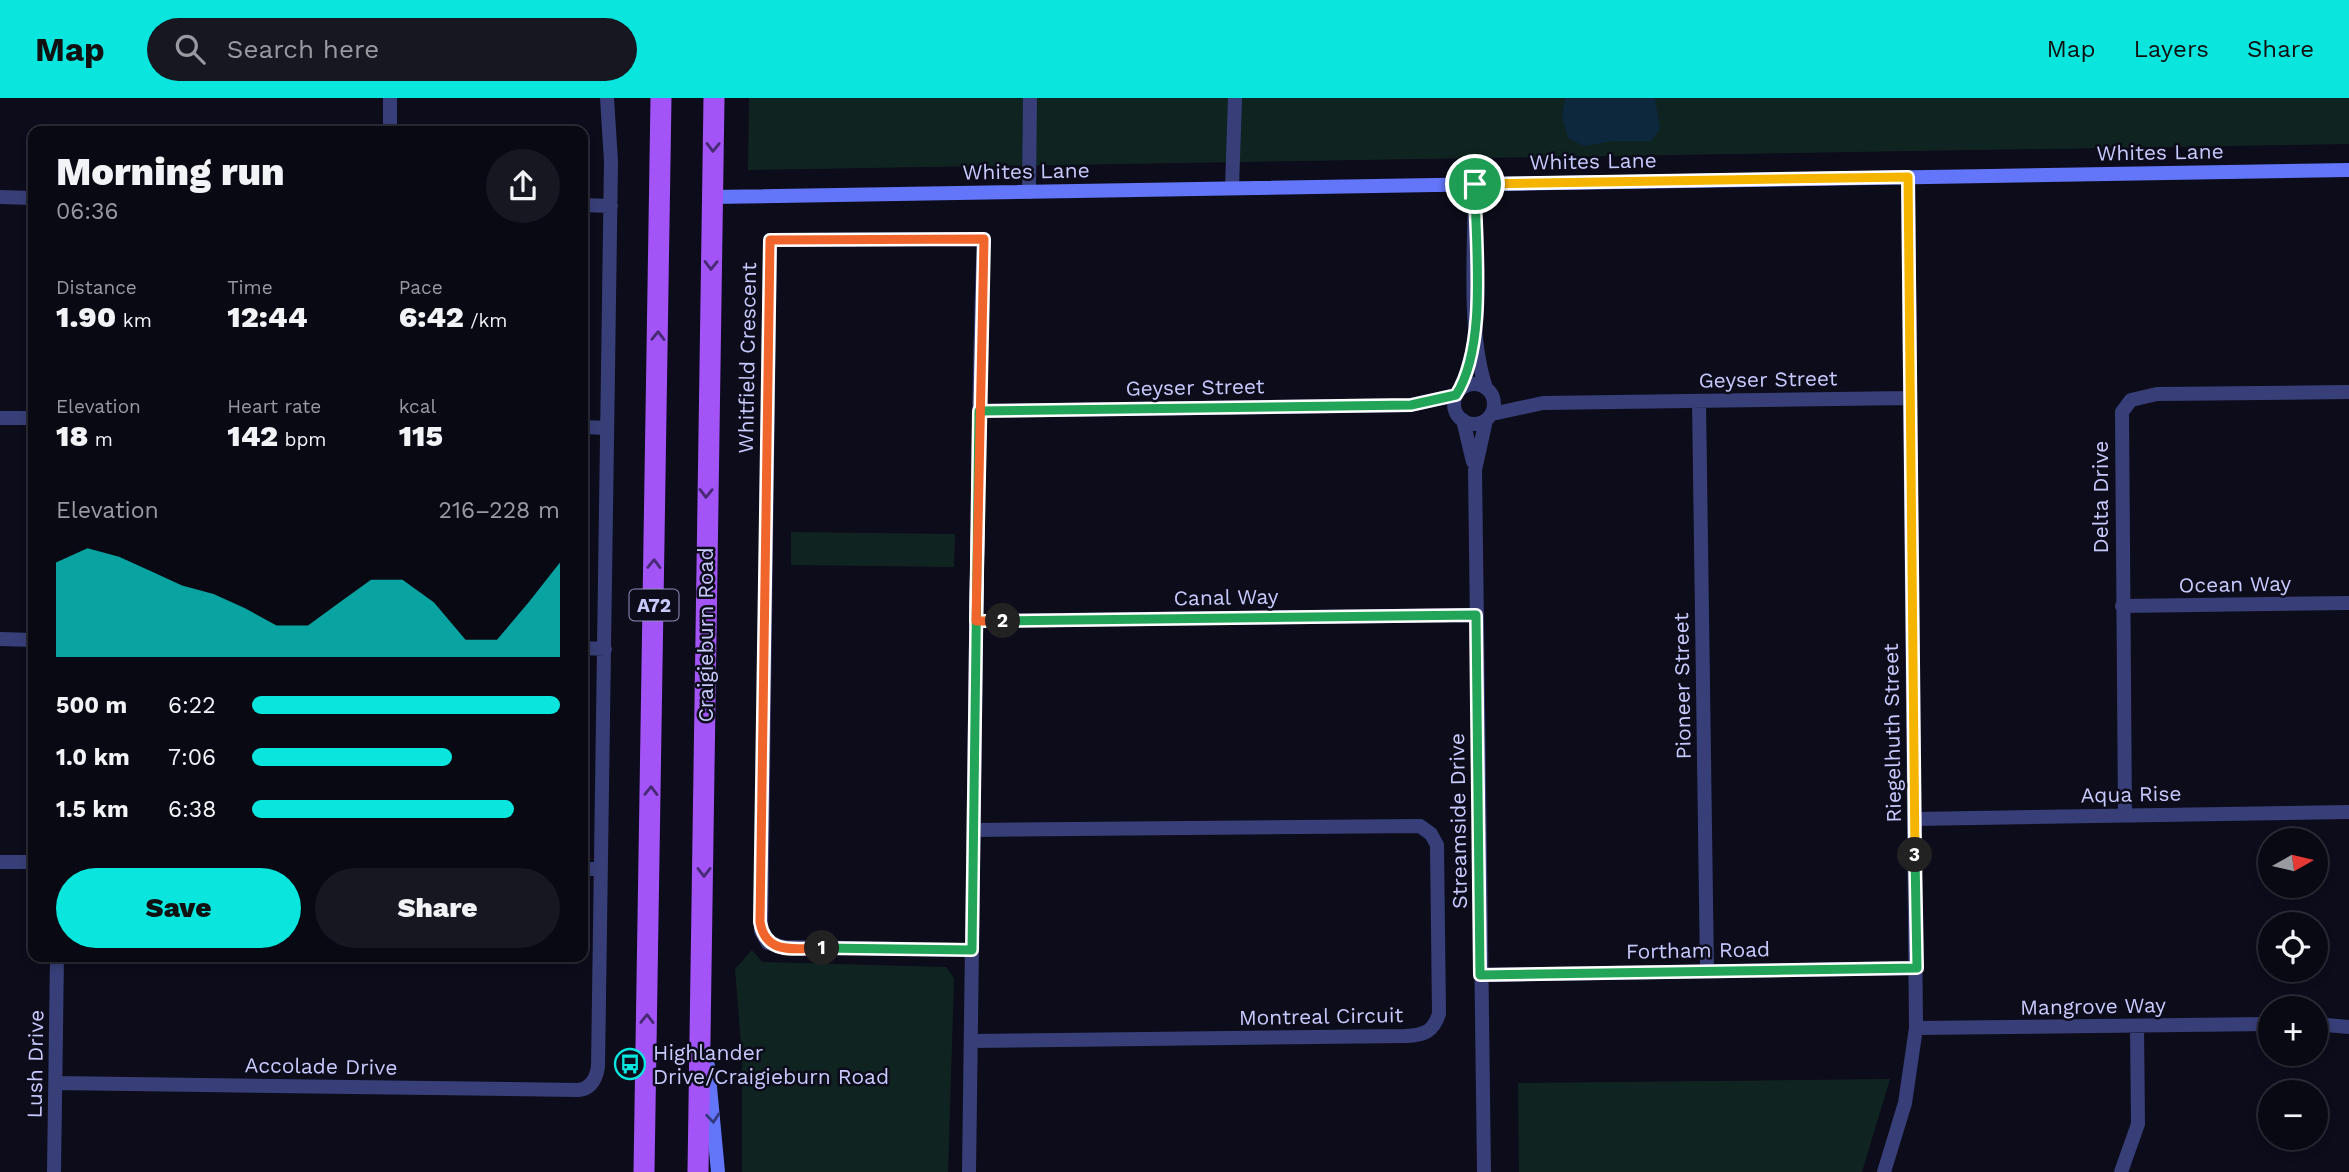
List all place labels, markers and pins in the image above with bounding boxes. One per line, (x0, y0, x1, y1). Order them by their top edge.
pin (1445, 154, 1505, 214)
pin: 2 (986, 603, 1020, 638)
pin: 3 (1898, 838, 1932, 872)
pin: 1 (804, 930, 840, 966)
place label: Highlander Drive/Craigieburn Road (653, 1040, 889, 1089)
bus stop icon: Highlander Drive/Craigieburn Road (613, 1047, 647, 1081)

